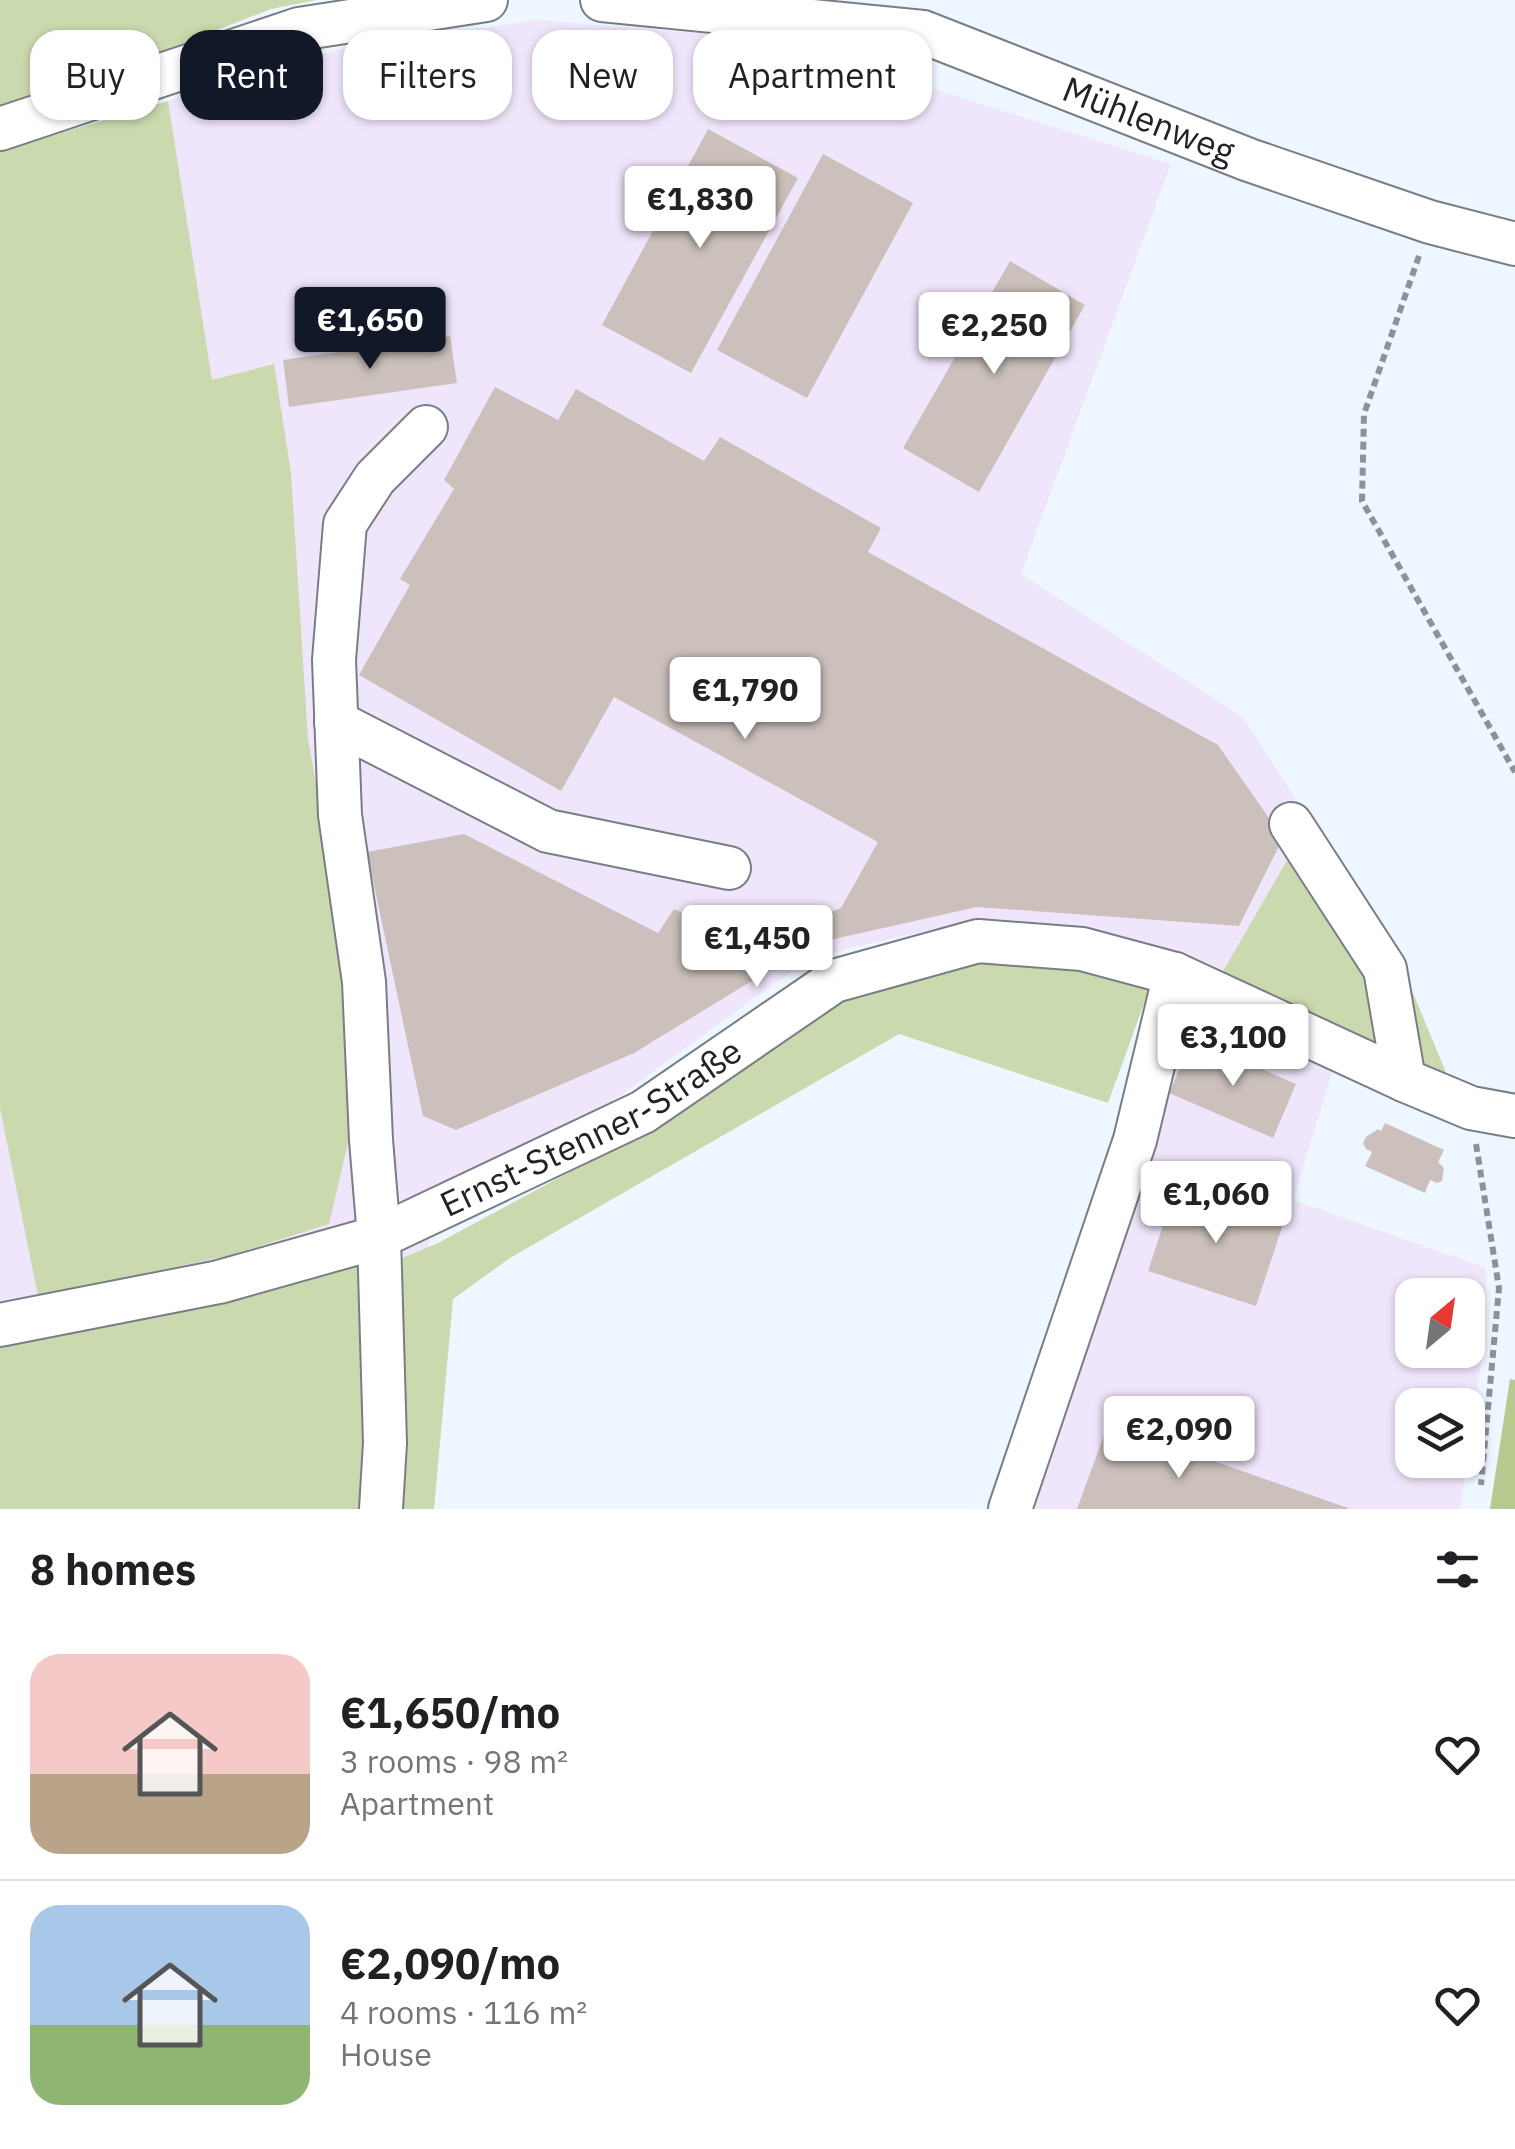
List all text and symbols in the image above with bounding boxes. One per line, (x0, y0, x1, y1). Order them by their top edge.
chip: Buy (30, 30, 160, 120)
chip: Rent (180, 30, 323, 120)
chip: Filters (343, 30, 512, 120)
chip: New (532, 30, 673, 120)
chip: Apartment (693, 30, 932, 120)
street label: Mühlenweg (1056, 65, 1242, 174)
pin: €1,830 (619, 166, 781, 251)
text: €1,830 (647, 177, 753, 219)
pin: €1,650 (289, 287, 451, 372)
pin: €2,250 (913, 292, 1075, 377)
text: €1,650 (317, 298, 423, 340)
text: €2,250 (941, 303, 1047, 345)
pin: €1,790 (664, 657, 826, 742)
text: €1,790 (692, 668, 798, 710)
pin: €1,450 (676, 905, 838, 990)
text: €1,450 (704, 916, 810, 958)
pin: €3,100 (1152, 1004, 1314, 1089)
text: €3,100 (1180, 1015, 1286, 1057)
street label: Ernst-Stenner-Straße (432, 1027, 750, 1227)
pin: €1,060 (1135, 1161, 1297, 1246)
text: €1,060 (1163, 1172, 1269, 1214)
north arrow (1395, 1278, 1485, 1368)
map controls (1395, 1278, 1485, 1478)
button: layers (1395, 1388, 1485, 1478)
pin: €2,090 (1098, 1396, 1260, 1481)
text: €2,090 (1126, 1407, 1232, 1449)
text: 8 homes (30, 1542, 196, 1597)
icon: filters (1430, 1542, 1485, 1597)
text: €1,650/mo (340, 1685, 560, 1740)
icon: home (110, 1694, 230, 1814)
icon: heart (1430, 1727, 1485, 1782)
text: 3 rooms · 98 m² (340, 1740, 568, 1782)
text: Apartment (340, 1782, 494, 1824)
text: €2,090/mo (340, 1936, 560, 1991)
icon: home (110, 1945, 230, 2065)
icon: heart (1430, 1978, 1485, 2033)
text: 4 rooms · 116 m² (340, 1991, 587, 2033)
text: House (340, 2033, 432, 2075)

